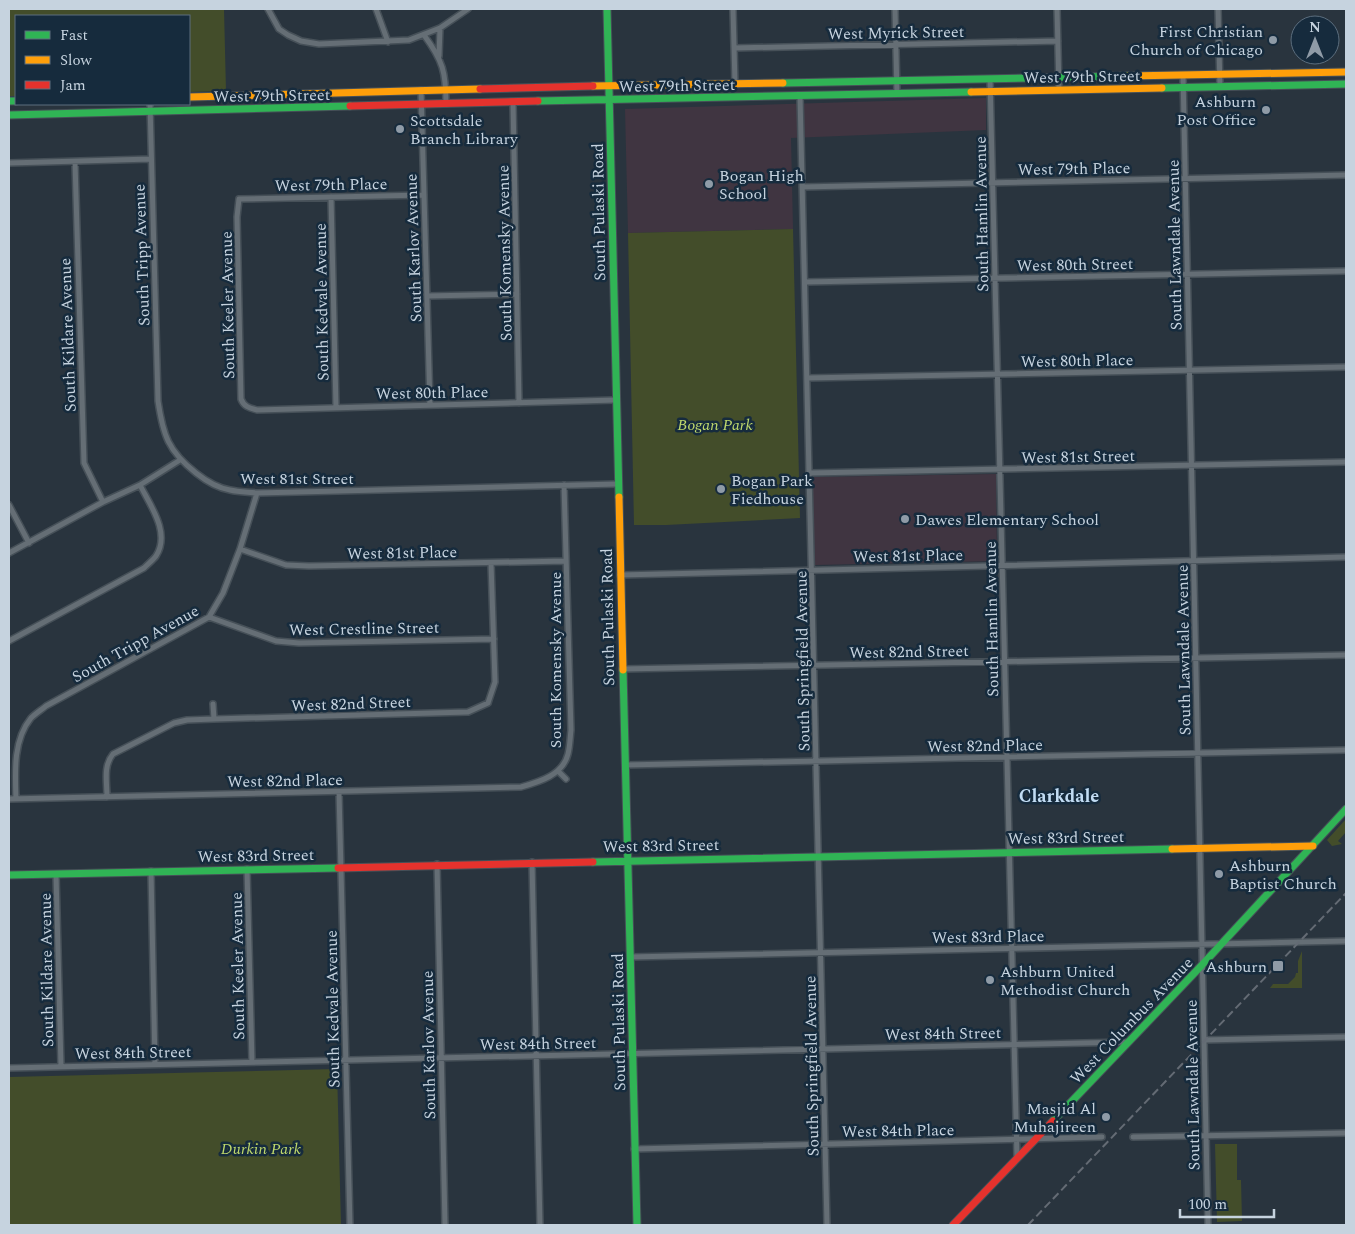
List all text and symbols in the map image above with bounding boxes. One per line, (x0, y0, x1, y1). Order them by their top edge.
legend (15, 15, 190, 105)
north arrow (1290, 15, 1340, 65)
text: N (1309, 17, 1321, 38)
street label: West Myrick Street (828, 20, 965, 46)
place label: First Christian Church of Chicago (1129, 20, 1263, 62)
text: Fast (60, 24, 88, 47)
marker: First Christian Church of Chicago (1267, 34, 1279, 46)
text: Slow (60, 49, 92, 72)
street label: West 79th Street (1024, 64, 1141, 90)
street label: West 79th Street (619, 73, 736, 99)
text: Jam (60, 74, 86, 97)
street label: West 79th Street (214, 83, 331, 109)
place label: Ashburn Post Office (1177, 90, 1256, 132)
marker: Ashburn Post Office (1260, 104, 1272, 116)
place label: Scottsdale Branch Library (410, 109, 519, 151)
marker: Scottsdale Branch Library (394, 123, 406, 135)
street label: South Hamlin Avenue (969, 136, 995, 292)
street label: South Pulaski Road (586, 143, 612, 281)
street label: West 79th Place (1017, 156, 1131, 182)
street label: South Lawndale Avenue (1162, 159, 1188, 331)
place label: Bogan High School (719, 164, 804, 206)
street label: South Komensky Avenue (491, 165, 519, 341)
street label: West 79th Place (274, 172, 388, 198)
street label: South Karlov Avenue (399, 173, 429, 323)
marker: Bogan High School (703, 178, 715, 190)
street label: South Tripp Avenue (128, 184, 156, 326)
street label: South Kedvale Avenue (309, 223, 335, 381)
street label: South Keeler Avenue (215, 231, 241, 379)
street label: West 80th Street (1017, 252, 1134, 278)
street label: South Kildare Avenue (53, 258, 83, 412)
street label: West 80th Place (1020, 348, 1134, 374)
street label: West 80th Place (375, 380, 489, 406)
park label: Bogan Park (677, 413, 753, 437)
street label: West 81st Street (1021, 444, 1136, 470)
street label: West 81st Street (240, 467, 354, 491)
place label: Bogan Park Fiedhouse (731, 469, 813, 511)
marker: Bogan Park Fiedhouse (715, 483, 727, 495)
place label: Dawes Elementary School (915, 508, 1099, 532)
marker: Dawes Elementary School (899, 513, 911, 525)
street label: West 81st Place (347, 540, 457, 566)
street label: South Hamlin Avenue (979, 541, 1005, 697)
street label: West 81st Place (853, 543, 963, 569)
street label: South Pulaski Road (595, 548, 621, 686)
street label: South Lawndale Avenue (1171, 564, 1197, 736)
street label: South Springfield Avenue (789, 570, 817, 752)
street label: South Komensky Avenue (544, 572, 568, 748)
street label: South Tripp Avenue (68, 599, 203, 689)
street label: West Crestline Street (289, 616, 440, 642)
street label: West 82nd Street (849, 639, 969, 665)
street label: West 82nd Street (291, 690, 412, 718)
street label: West 82nd Place (927, 733, 1043, 759)
street label: West 82nd Place (227, 768, 343, 794)
district label: Clarkdale (1019, 783, 1099, 810)
street label: West 83rd Street (1007, 825, 1125, 851)
street label: West 83rd Street (602, 833, 720, 859)
street label: West 83rd Street (197, 843, 315, 869)
place label: Ashburn Baptist Church (1229, 854, 1337, 896)
marker: Ashburn Baptist Church (1213, 868, 1225, 880)
street label: South Keeler Avenue (225, 892, 251, 1040)
street label: South Kildare Avenue (34, 893, 60, 1047)
street label: West 83rd Place (931, 924, 1045, 950)
street label: South Kedvale Avenue (320, 930, 346, 1088)
street label: West Columbus Avenue (1064, 952, 1199, 1090)
street label: South Pulaski Road (606, 953, 632, 1091)
place label: Ashburn (1205, 955, 1267, 979)
marker: Ashburn (1271, 959, 1285, 973)
place label: Ashburn United Methodist Church (1000, 960, 1130, 1002)
street label: South Karlov Avenue (416, 970, 442, 1119)
marker: Ashburn United Methodist Church (984, 974, 996, 986)
street label: South Springfield Avenue (798, 975, 826, 1157)
street label: South Lawndale Avenue (1180, 999, 1206, 1171)
street label: West 84th Street (885, 1021, 1002, 1047)
street label: West 84th Street (480, 1031, 597, 1057)
street label: West 84th Street (75, 1040, 192, 1066)
place label: Masjid Al Muhajireen (1013, 1097, 1096, 1139)
marker: Masjid Al Muhajireen (1100, 1111, 1112, 1123)
street label: West 84th Place (841, 1118, 955, 1144)
park label: Durkin Park (221, 1137, 302, 1161)
scale bar (1180, 1186, 1274, 1218)
text: 100 m (1188, 1193, 1227, 1216)

